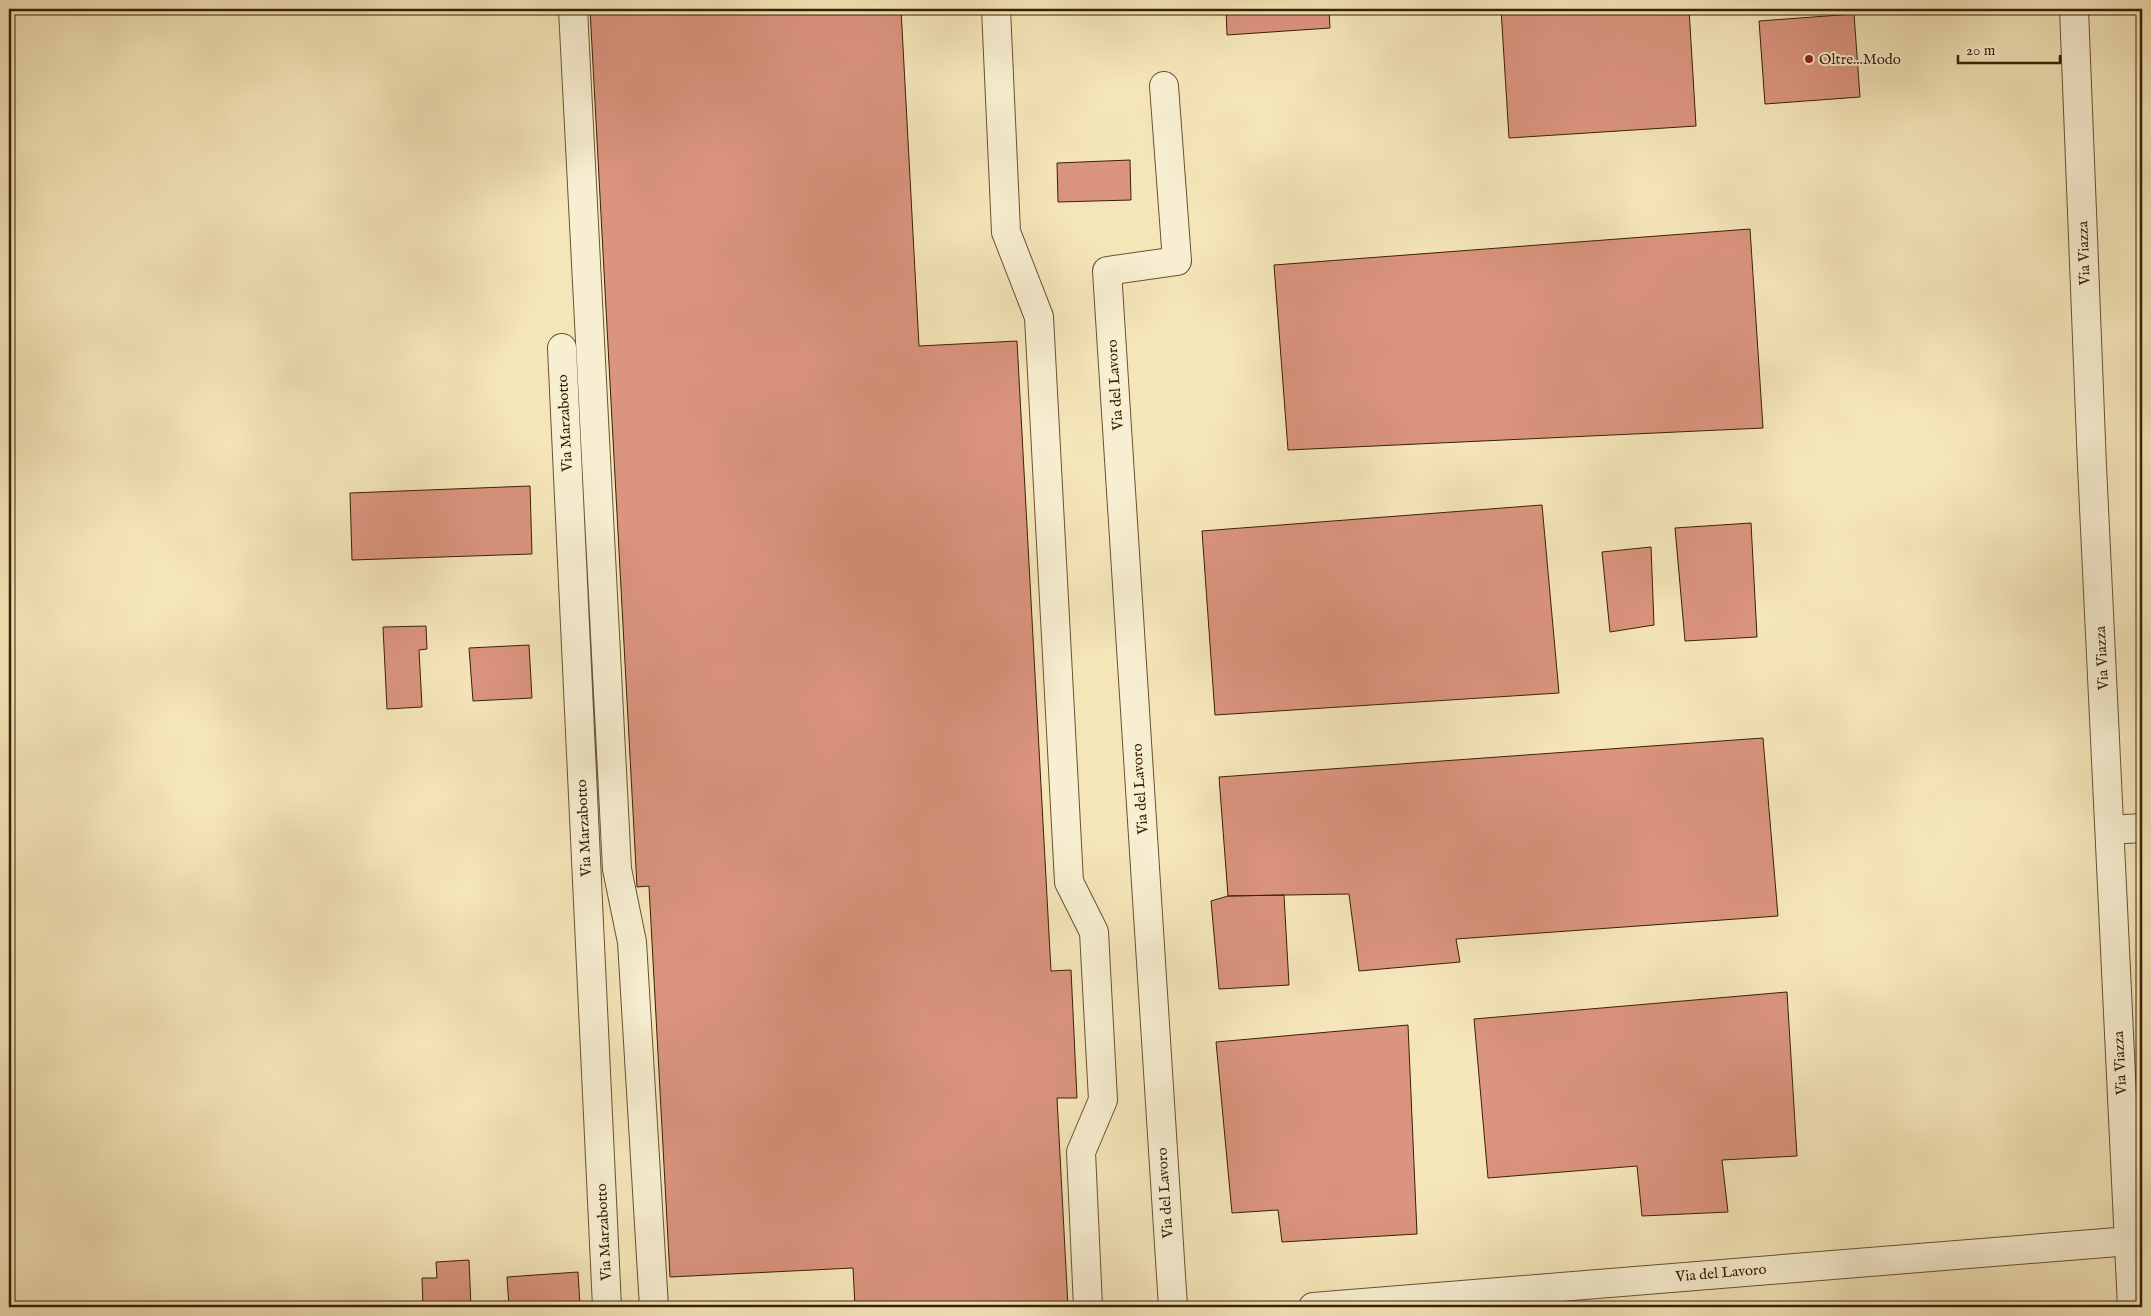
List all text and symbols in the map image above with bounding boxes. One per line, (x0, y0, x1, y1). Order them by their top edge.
scale bar (1958, 32, 2061, 64)
text: 20 m (1966, 41, 1996, 60)
place label: Oltre...Modo (1819, 50, 1901, 69)
marker: Oltre...Modo (1803, 53, 1815, 65)
street label: Via Viazza (2073, 220, 2095, 286)
street label: Via del Lavoro (1102, 339, 1128, 432)
street label: Via Marzabotto (553, 374, 577, 473)
street label: Via Viazza (2091, 625, 2113, 692)
street label: Via del Lavoro (1127, 743, 1153, 836)
street label: Via Marzabotto (572, 779, 596, 878)
street label: Via Viazza (2109, 1030, 2131, 1097)
street label: Via del Lavoro (1152, 1147, 1178, 1240)
street label: Via Marzabotto (592, 1183, 616, 1282)
street label: Via del Lavoro (1674, 1260, 1767, 1287)

